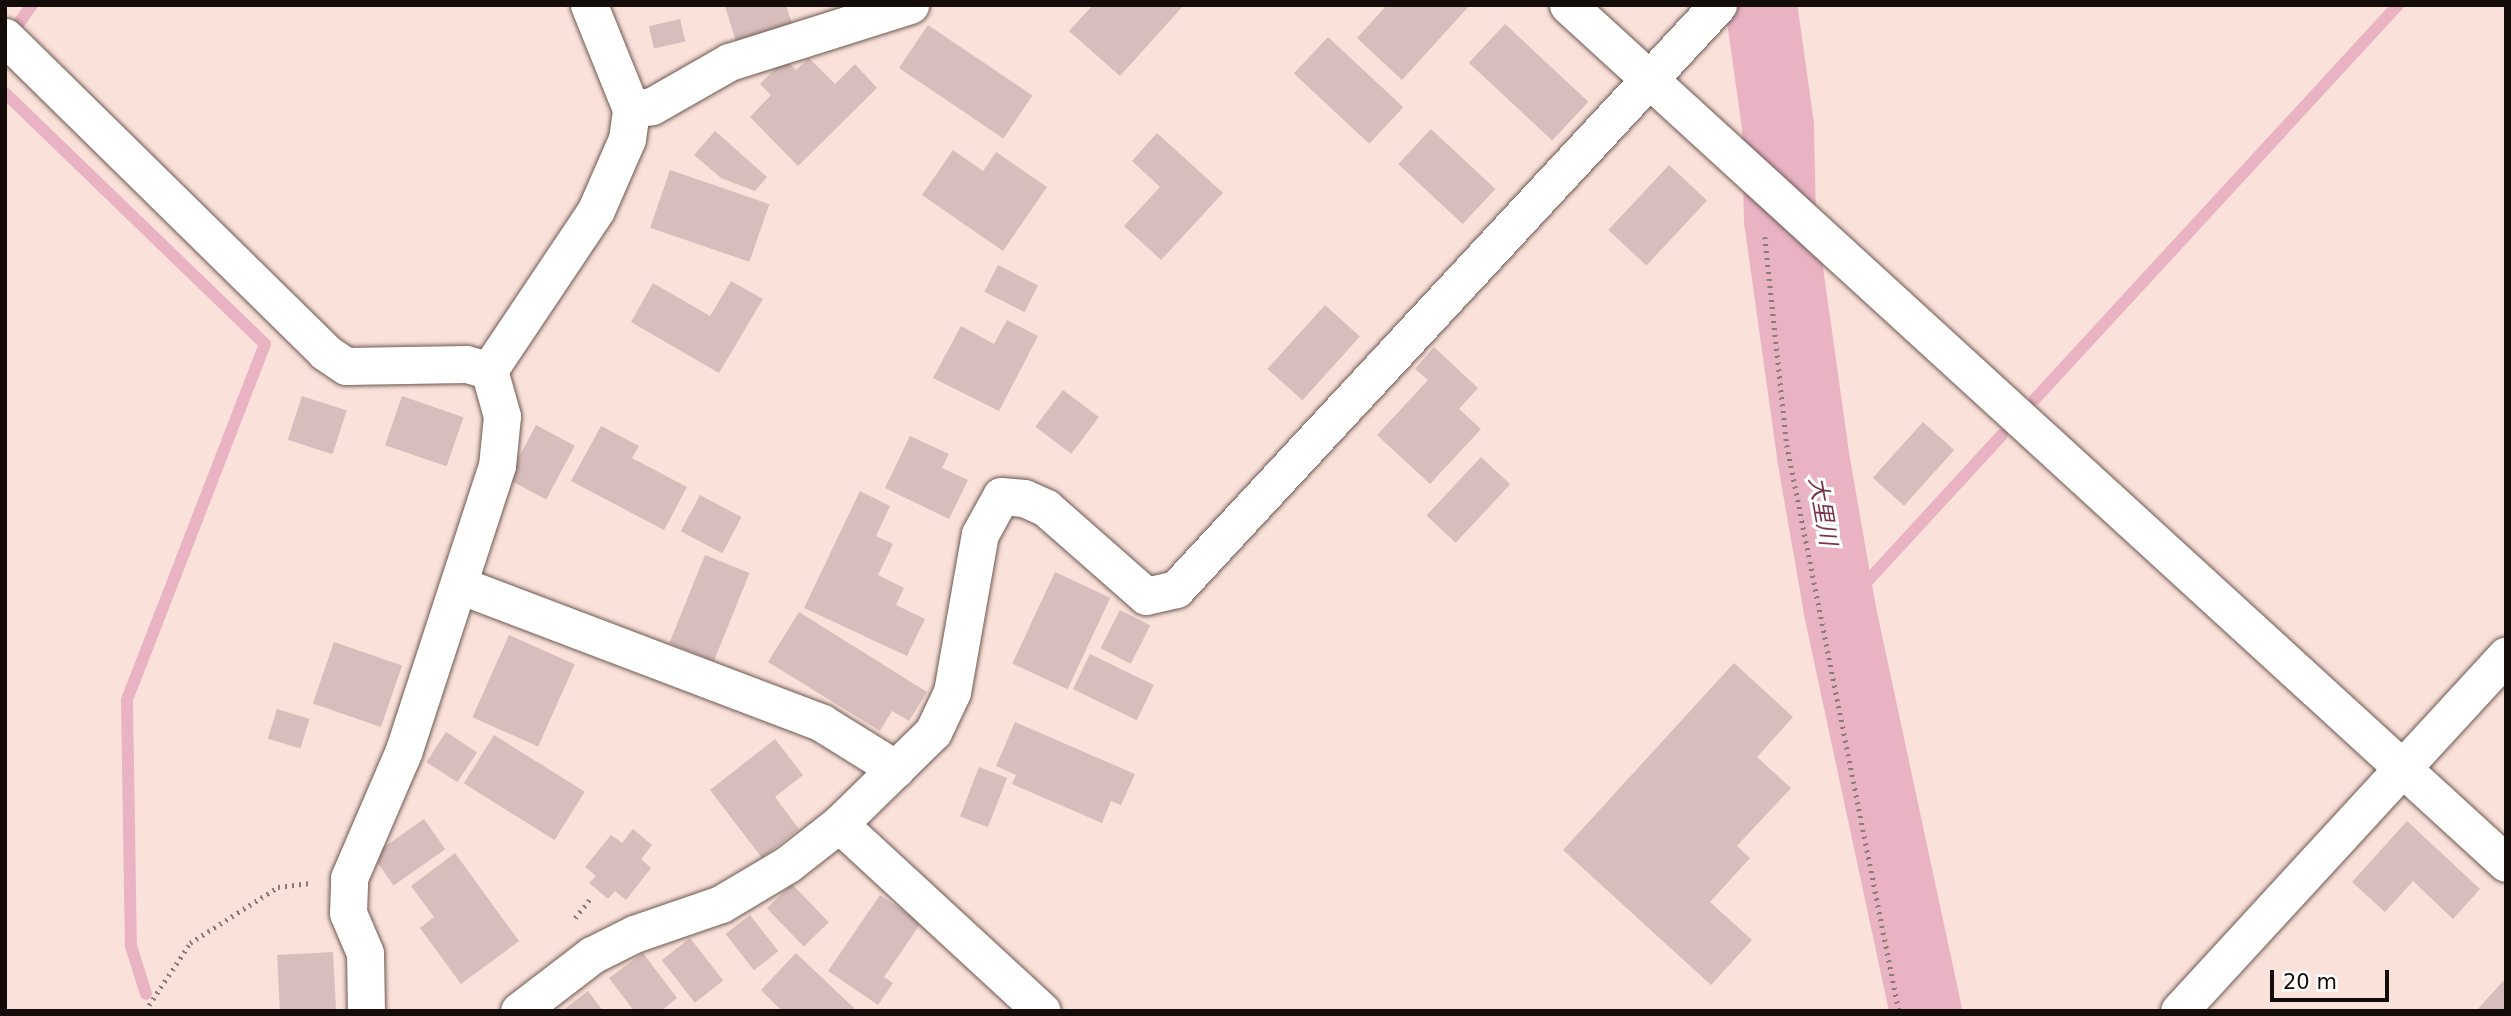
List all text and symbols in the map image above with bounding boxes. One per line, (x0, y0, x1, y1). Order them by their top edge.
water label: 大里川 (1803, 475, 1843, 547)
scale bar (2273, 956, 2392, 1000)
text: 20 m (2283, 970, 2337, 994)

